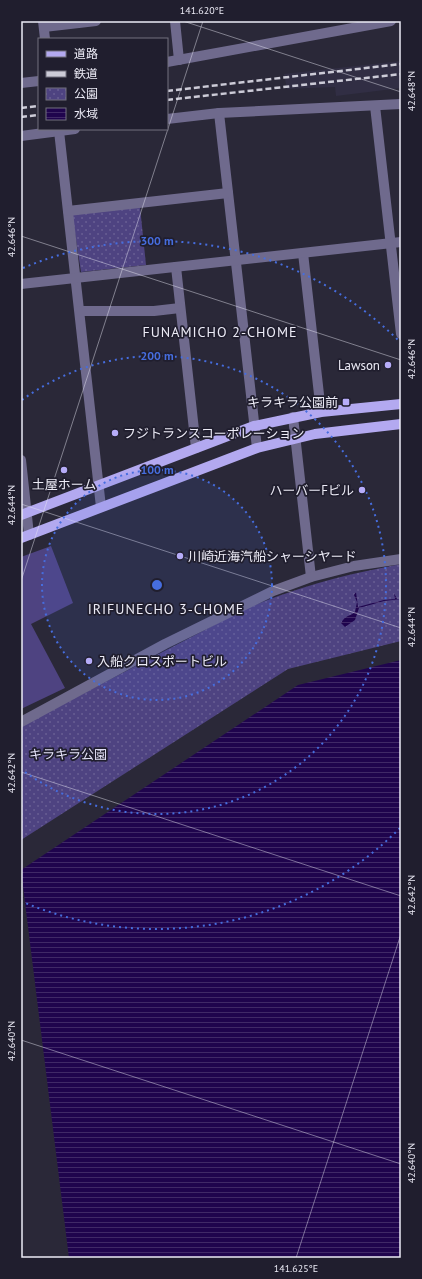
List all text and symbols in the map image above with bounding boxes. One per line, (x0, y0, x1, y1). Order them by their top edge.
text: 141.620°E (180, 4, 224, 17)
legend (38, 38, 168, 130)
text: 道路 (74, 46, 98, 61)
text: 鉄道 (74, 66, 98, 81)
text: 42.648°N (405, 71, 418, 111)
text: 公園 (74, 86, 98, 101)
text: 水域 (74, 106, 98, 121)
text: 42.646°N (5, 217, 18, 257)
text: 300 m (140, 233, 174, 248)
district label: FUNAMICHO 2-CHOME (142, 323, 298, 341)
text: 42.646°N (405, 339, 418, 379)
text: 200 m (140, 348, 174, 363)
place label: Lawson (338, 357, 380, 374)
marker: Lawson (383, 360, 393, 370)
place label: キラキラ公園前 (247, 394, 338, 411)
marker: キラキラ公園前 (341, 397, 351, 407)
place label: フジトランスコーポレーション (123, 425, 304, 442)
marker: フジトランスコーポレーション (110, 428, 120, 438)
text: 100 m (140, 462, 174, 477)
marker: 土屋ホーム (59, 465, 69, 475)
place label: 土屋ホーム (32, 476, 96, 493)
place label: ハーバーFビル (269, 482, 354, 499)
text: 42.644°N (5, 485, 18, 525)
marker: ハーバーFビル (357, 485, 367, 495)
place label: 川崎近海汽船シャーシヤード (188, 548, 357, 565)
marker: 川崎近海汽船シャーシヤード (175, 551, 185, 561)
centre of rings (150, 578, 164, 592)
district label: IRIFUNECHO 3-CHOME (88, 600, 244, 618)
text: 42.644°N (405, 607, 418, 647)
place label: 入船クロスポートビル (97, 653, 227, 670)
marker: 入船クロスポートビル (84, 656, 94, 666)
park label: キラキラ公園 (29, 746, 107, 763)
text: 42.642°N (5, 753, 18, 793)
text: 42.642°N (405, 875, 418, 915)
text: 42.640°N (5, 1021, 18, 1061)
text: 42.640°N (405, 1143, 418, 1183)
text: 141.625°E (274, 1262, 318, 1275)

